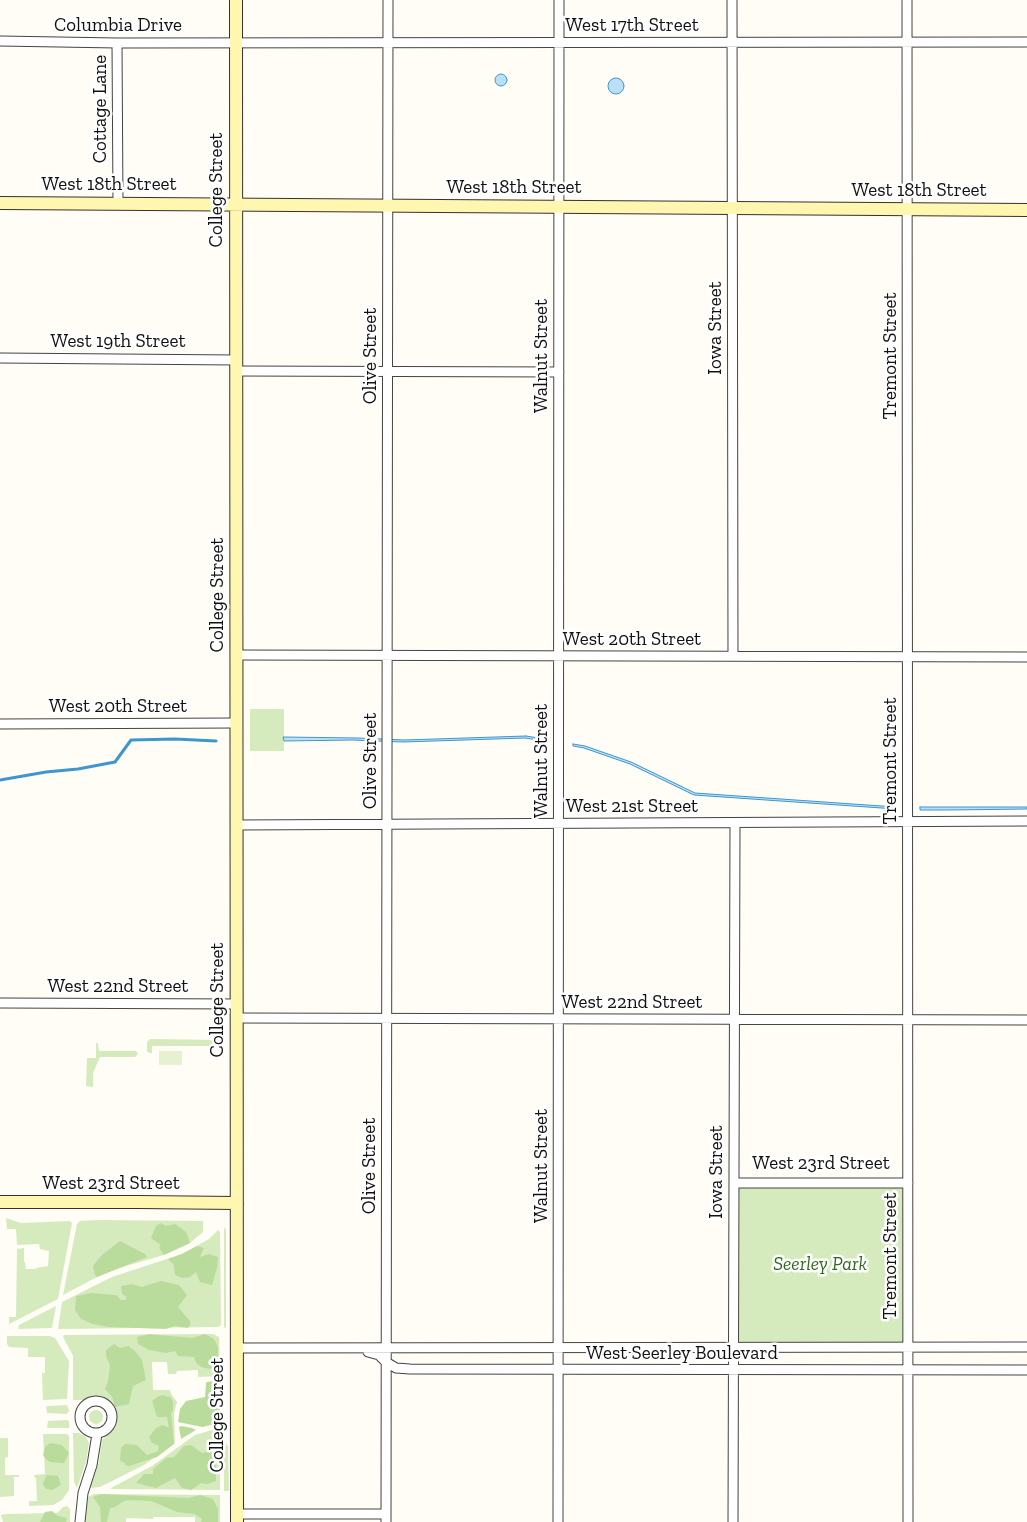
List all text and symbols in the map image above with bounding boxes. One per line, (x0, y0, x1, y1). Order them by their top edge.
street label: Columbia Drive (54, 15, 182, 37)
street label: West 17th Street (565, 15, 699, 37)
street label: Cottage Lane (90, 55, 112, 163)
street label: College Street (206, 133, 228, 247)
street label: West 18th Street (41, 174, 177, 196)
street label: West 18th Street (446, 177, 582, 199)
street label: West 18th Street (851, 180, 987, 202)
street label: Iowa Street (705, 281, 727, 375)
street label: Tremont Street (880, 293, 902, 419)
street label: Walnut Street (531, 299, 553, 413)
street label: Olive Street (360, 308, 382, 404)
street label: West 19th Street (51, 331, 185, 353)
street label: College Street (207, 538, 229, 652)
street label: West 20th Street (563, 629, 701, 651)
street label: West 20th Street (49, 696, 187, 718)
street label: Tremont Street (880, 698, 902, 824)
street label: Walnut Street (531, 704, 553, 818)
street label: Olive Street (360, 713, 382, 809)
street label: West 21st Street (566, 796, 698, 818)
street label: College Street (207, 943, 229, 1057)
street label: West 22nd Street (48, 976, 188, 998)
street label: West 22nd Street (562, 992, 702, 1014)
street label: Walnut Street (531, 1109, 553, 1223)
street label: Olive Street (359, 1118, 381, 1214)
street label: Iowa Street (706, 1125, 728, 1219)
street label: West 23rd Street (752, 1153, 890, 1175)
street label: West 23rd Street (42, 1173, 180, 1195)
street label: Tremont Street (880, 1193, 902, 1319)
park label: Seerley Park (773, 1254, 867, 1276)
street label: West Seerley Boulevard (586, 1343, 778, 1365)
street label: College Street (207, 1358, 229, 1472)

